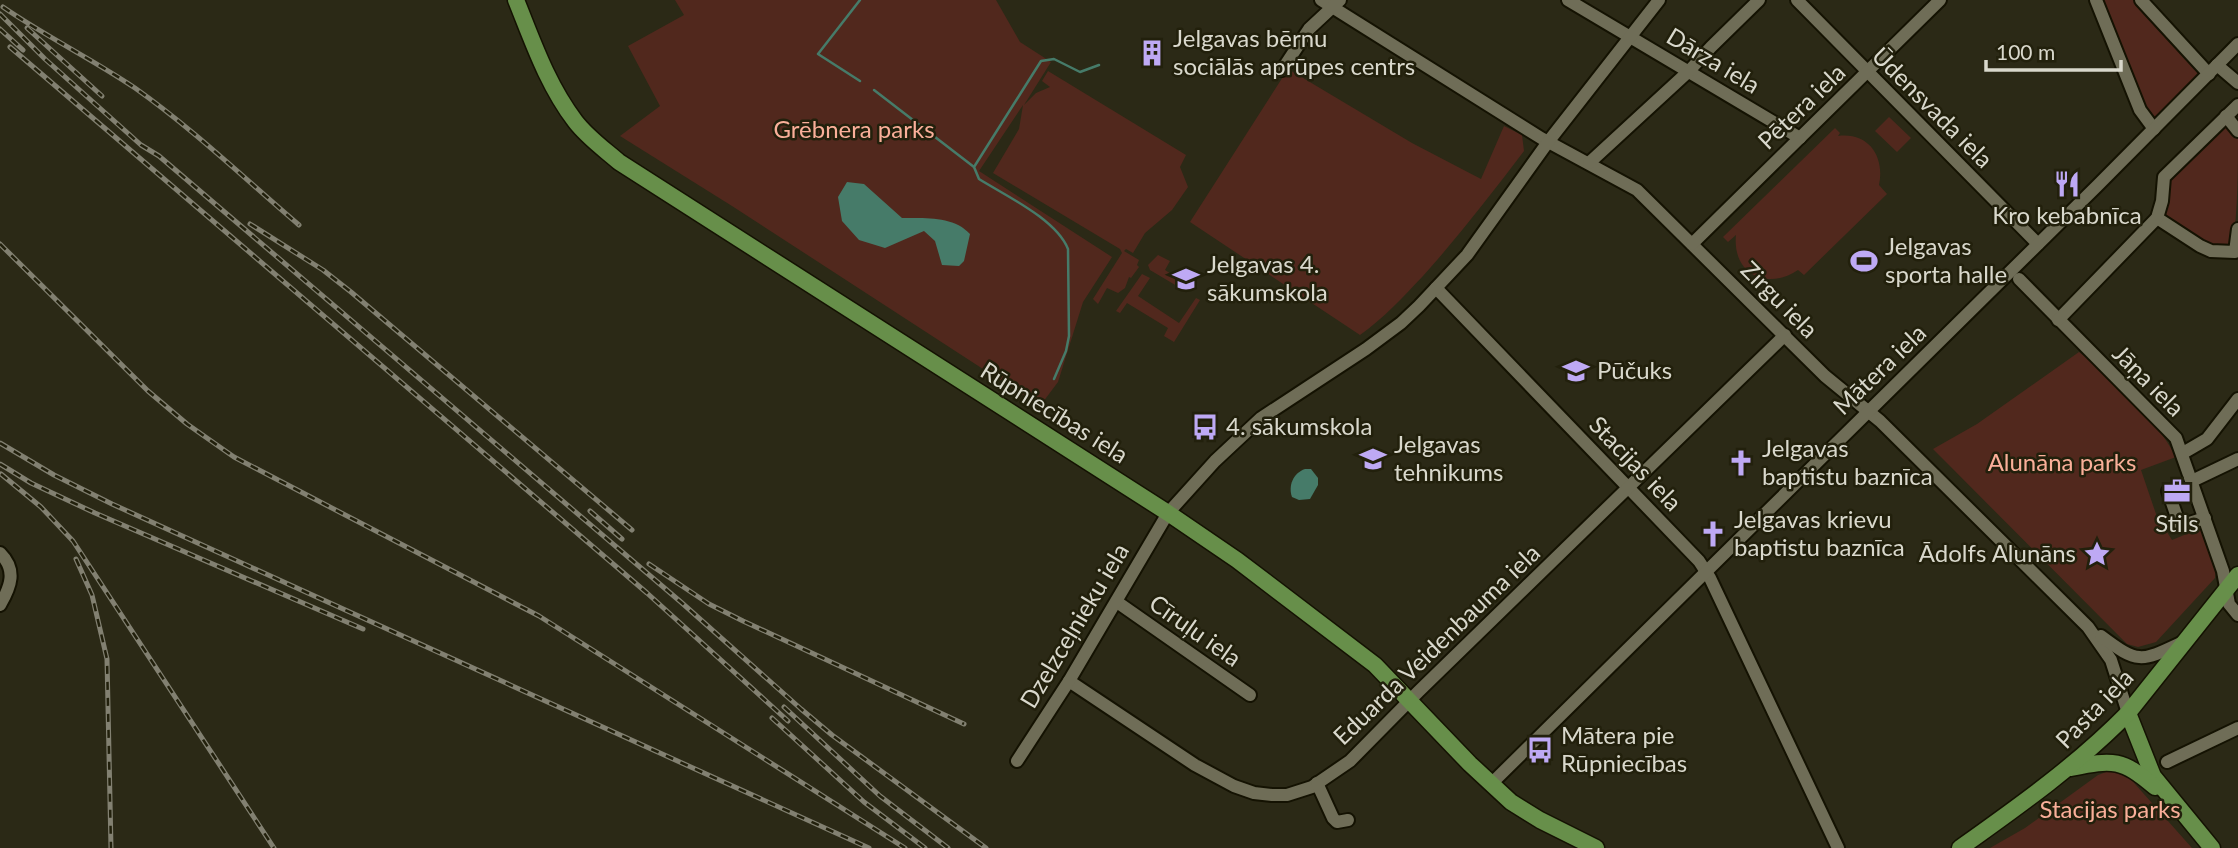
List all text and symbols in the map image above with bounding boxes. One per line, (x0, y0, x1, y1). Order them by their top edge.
street label: Dārza iela (1662, 21, 1766, 99)
place label: Jelgavas bērnu sociālās aprūpes centrs (1173, 23, 1415, 80)
scale bar (1986, 28, 2121, 72)
building icon: Jelgavas bērnu sociālās aprūpes centrs (1137, 38, 1167, 68)
text: 100 m (1996, 39, 2055, 64)
street label: Ūdensvada iela (1867, 41, 1999, 173)
street label: Pētera iela (1751, 57, 1851, 155)
park label: Grēbnera parks (773, 114, 935, 143)
restaurant icon: Kro kebabnīca (2052, 169, 2082, 199)
place label: Kro kebabnīca (1992, 200, 2142, 229)
place label: Jelgavas sporta halle (1885, 231, 2007, 288)
sports icon: Jelgavas sporta halle (1849, 246, 1879, 276)
place label: Jelgavas 4. sākumskola (1207, 249, 1328, 306)
street label: Zirgu iela (1736, 255, 1824, 343)
school or university icon: Jelgavas 4. sākumskola (1171, 264, 1201, 294)
street label: Mātera iela (1827, 318, 1931, 420)
street label: Jāņa iela (2107, 338, 2191, 422)
street label: Rūpniecības iela (976, 355, 1134, 469)
place label: Pūčuks (1597, 355, 1672, 384)
school or university icon: Pūčuks (1561, 356, 1591, 386)
street label: Stacijas iela (1584, 410, 1688, 516)
place label: 4. sākumskola (1226, 411, 1372, 440)
bus stop icon: 4. sākumskola (1190, 412, 1220, 442)
place label: Jelgavas tehnikums (1394, 429, 1503, 486)
place label: Jelgavas baptistu baznīca (1762, 433, 1933, 490)
school or university icon: Jelgavas tehnikums (1358, 444, 1388, 474)
park label: Alunāna parks (1988, 447, 2136, 476)
church icon: Jelgavas baptistu baznīca (1726, 448, 1756, 478)
office icon: Stils (2162, 476, 2192, 506)
place label: Jelgavas krievu baptistu baznīca (1734, 504, 1905, 561)
place label: Stils (2155, 508, 2199, 537)
church icon: Jelgavas krievu baptistu baznīca (1698, 519, 1728, 549)
street label: Dzelzceļnieku iela (1013, 538, 1134, 713)
street label: Eduarda Veidenbauma iela (1327, 538, 1545, 750)
place label: Ādolfs Alunāns (1919, 538, 2076, 567)
place icon: Ādolfs Alunāns (2082, 539, 2112, 569)
street label: Cīruļu iela (1144, 588, 1247, 672)
street label: Pasta iela (2049, 662, 2139, 754)
place label: Mātera pie Rūpniecības (1561, 720, 1687, 777)
bus stop icon: Mātera pie Rūpniecības (1525, 735, 1555, 765)
park label: Stacijas parks (2039, 794, 2181, 823)

